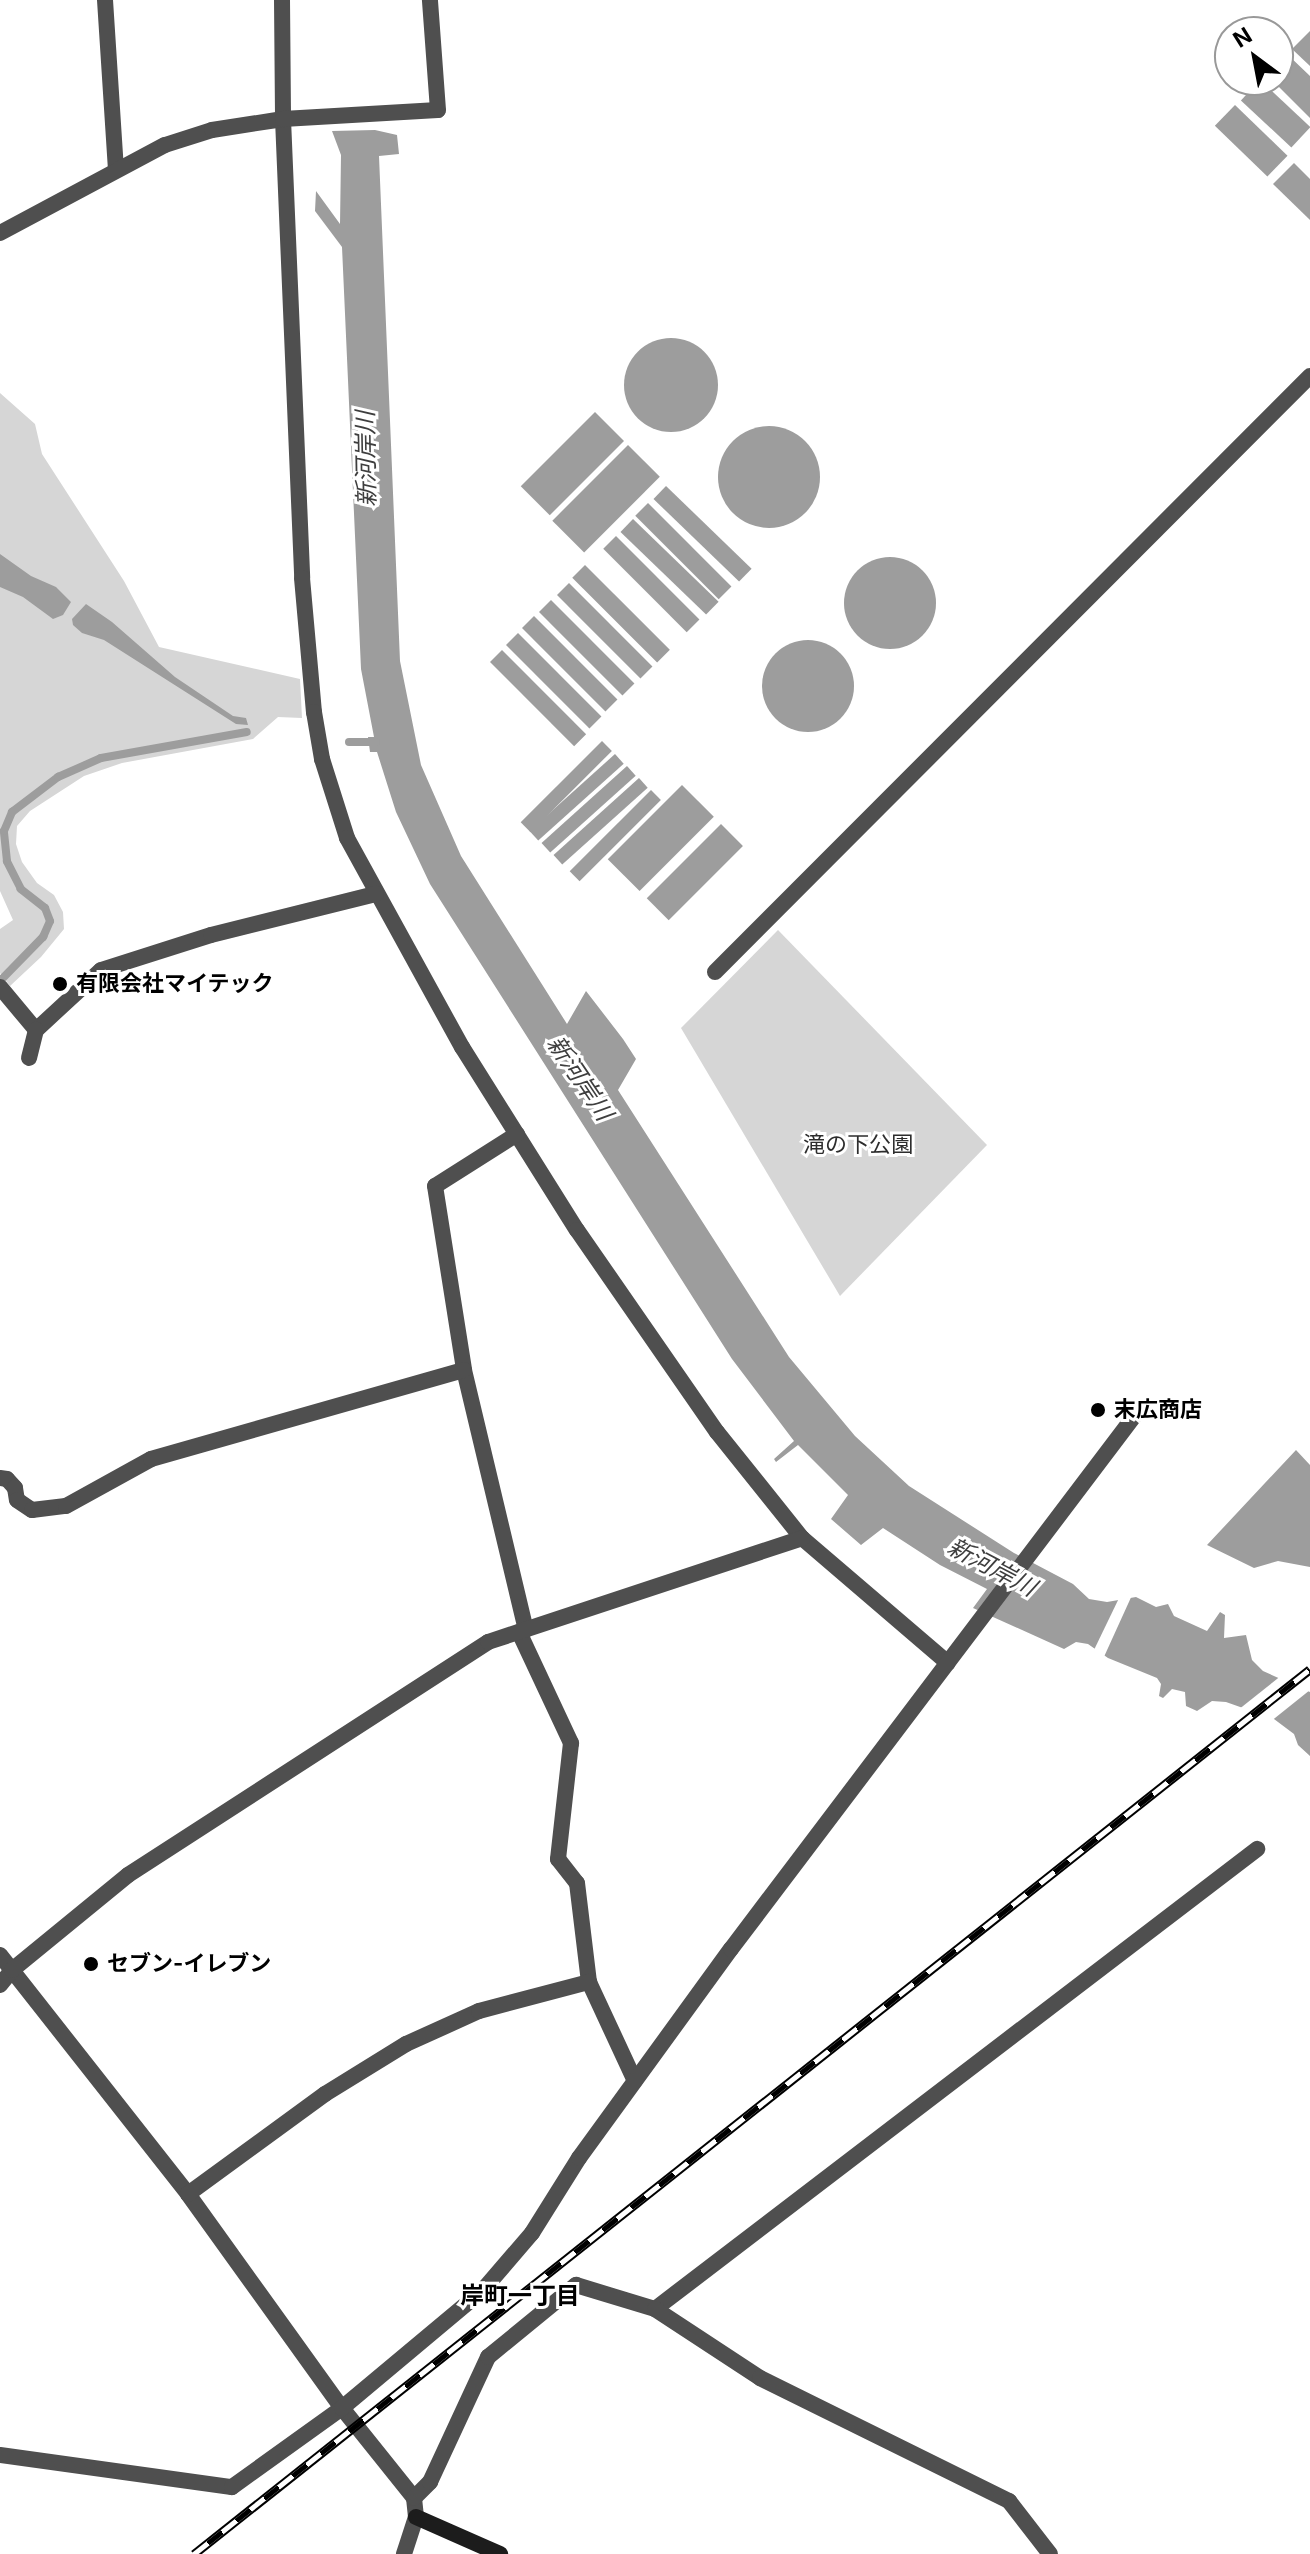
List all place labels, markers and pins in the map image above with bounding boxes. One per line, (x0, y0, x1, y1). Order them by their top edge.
place label: 有限会社マイテック (76, 971, 274, 997)
marker: 有限会社マイテック (51, 975, 69, 993)
place label: 末広商店 (1114, 1397, 1202, 1423)
marker: 末広商店 (1089, 1401, 1107, 1419)
place label: セブン-イレブン (107, 1951, 271, 1977)
marker: セブン-イレブン (82, 1955, 100, 1973)

